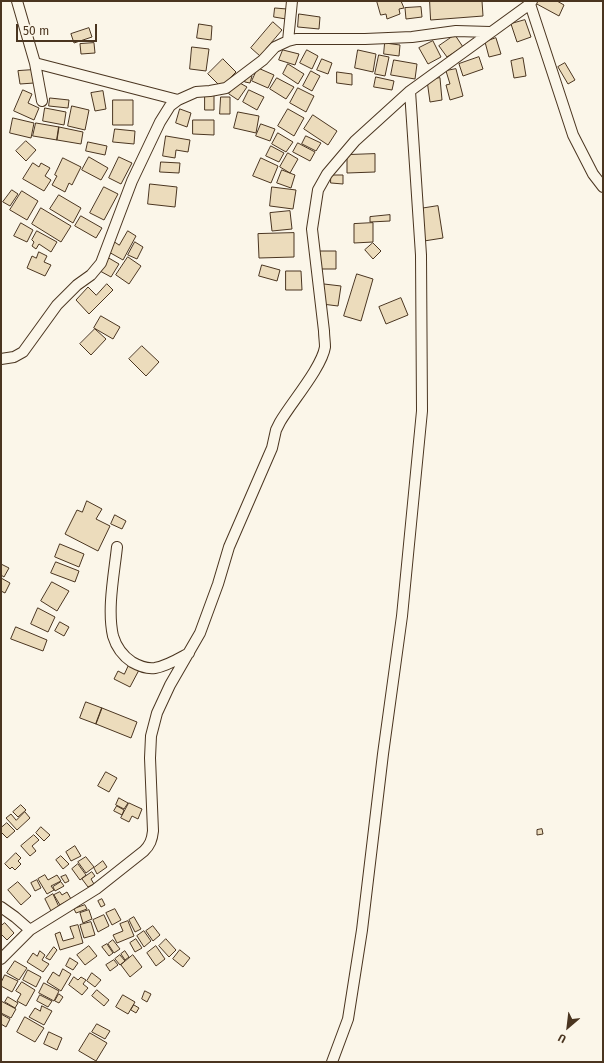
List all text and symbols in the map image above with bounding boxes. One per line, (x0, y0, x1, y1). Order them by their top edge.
scale bar (18, 16, 99, 42)
text: 50 m (23, 24, 49, 38)
north arrow (548, 1007, 588, 1047)
text: U (556, 1031, 568, 1045)

